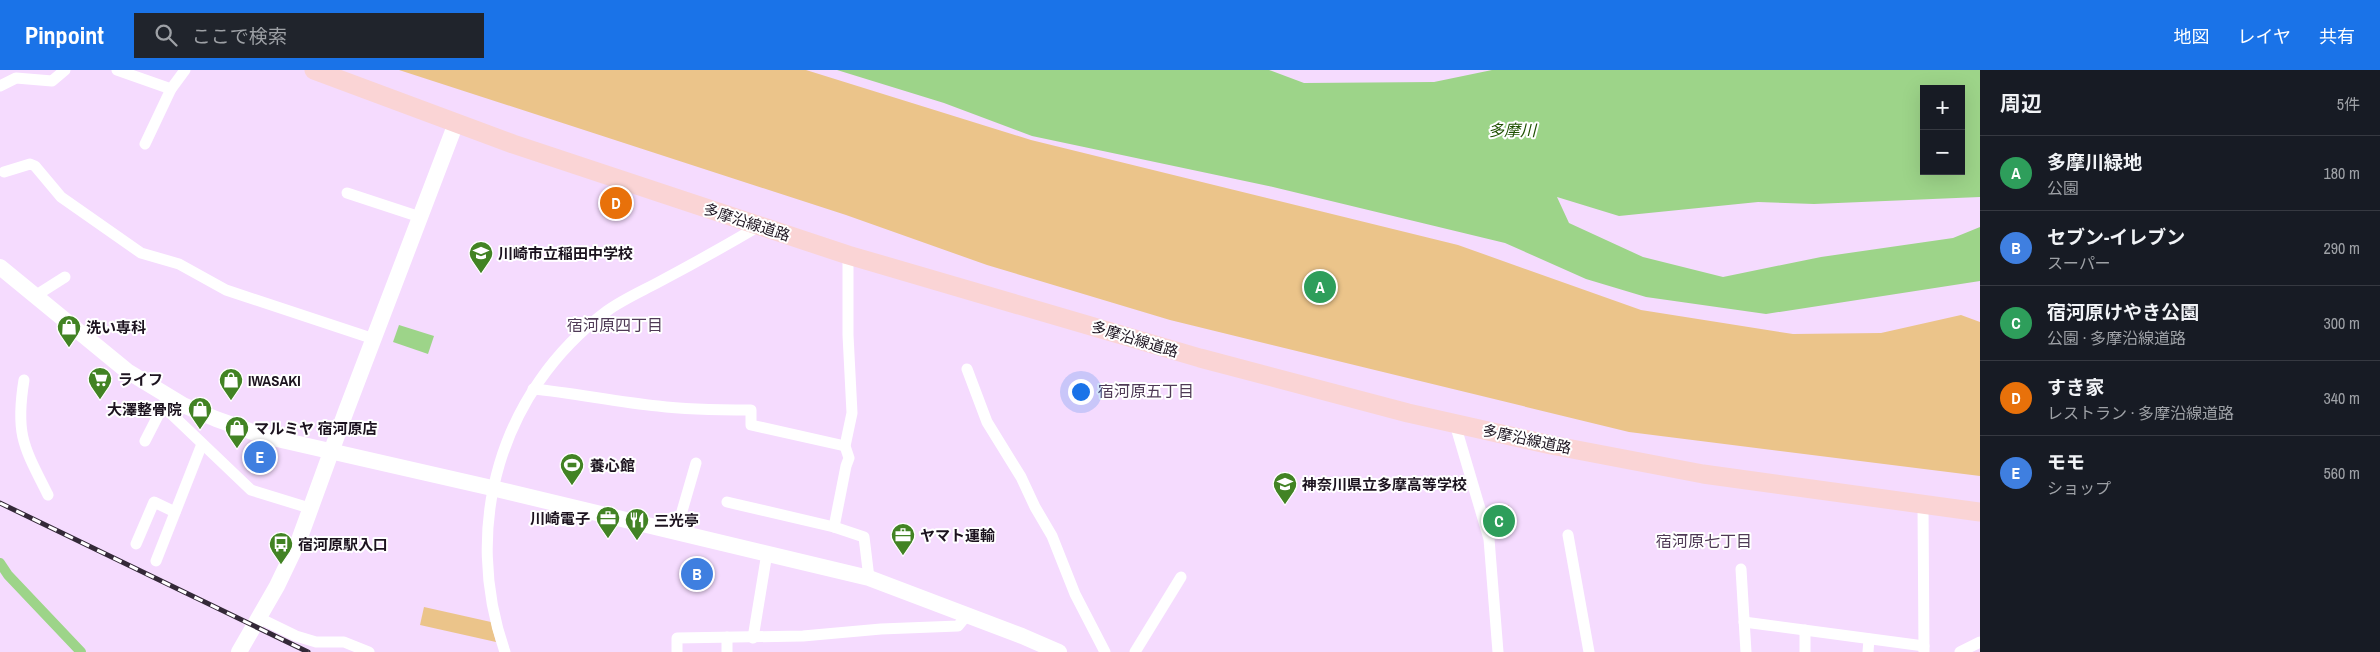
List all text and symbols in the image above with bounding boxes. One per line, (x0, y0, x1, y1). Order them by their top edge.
search box (134, 13, 484, 58)
text: Pinpoint (25, 19, 104, 51)
icon: search (152, 21, 180, 49)
text: ここで検索 (192, 23, 287, 49)
text: 地図 (2174, 24, 2210, 49)
text: レイヤ (2238, 24, 2291, 49)
text: 共有 (2319, 24, 2355, 49)
map controls (1920, 85, 1965, 175)
button: + (1920, 85, 1965, 130)
text: 周辺 (2000, 89, 2042, 118)
text: 5件 (2337, 93, 2360, 115)
water label: 多摩川 (1488, 119, 1538, 141)
button: − (1920, 130, 1965, 175)
text: 多摩川緑地 (2047, 149, 2142, 175)
text: A (2011, 162, 2021, 184)
text: 180 m (2324, 162, 2360, 184)
text: 公園 (2047, 177, 2079, 199)
pin: D (600, 184, 632, 222)
street label: 多摩沿線道路 (701, 198, 793, 246)
text: セブン-イレブン (2047, 224, 2185, 250)
text: B (2011, 237, 2021, 259)
text: 290 m (2324, 237, 2360, 259)
school or university icon: 川崎市立稲田中学校 (468, 240, 494, 274)
place label: 川崎市立稲田中学校 (498, 243, 633, 264)
text: スーパー (2047, 252, 2111, 274)
pin: A (1304, 268, 1336, 306)
text: 宿河原けやき公園 (2047, 299, 2199, 325)
text: C (2011, 312, 2021, 334)
text: 300 m (2324, 312, 2360, 334)
shop icon: 洗い専科 (56, 314, 82, 348)
district label: 宿河原四丁目 (567, 314, 663, 336)
street label: 多摩沿線道路 (1089, 316, 1181, 362)
place label: 洗い専科 (86, 317, 146, 338)
text: 公園 · 多摩沿線道路 (2047, 327, 2186, 349)
supermarket icon: ライフ (87, 366, 113, 400)
shop icon: IWASAKI (218, 367, 244, 401)
place label: ライフ (118, 369, 163, 390)
place label: IWASAKI (248, 370, 301, 391)
text: すき家 (2047, 374, 2104, 400)
your location (1068, 379, 1094, 405)
district label: 宿河原五丁目 (1098, 380, 1194, 402)
text: D (2011, 387, 2021, 409)
text: 340 m (2324, 387, 2360, 409)
shop icon: 大澤整骨院 (187, 396, 213, 430)
place label: 大澤整骨院 (107, 399, 182, 420)
text: レストラン · 多摩沿線道路 (2047, 402, 2234, 424)
shop icon: マルミヤ 宿河原店 (224, 415, 250, 449)
place label: マルミヤ 宿河原店 (254, 418, 377, 439)
street label: 多摩沿線道路 (1481, 419, 1573, 459)
pin: E (244, 438, 276, 476)
text: モモ (2047, 449, 2085, 475)
sports icon: 養心館 (559, 452, 585, 486)
place label: 養心館 (590, 455, 635, 476)
text: E (2012, 462, 2020, 484)
text: 560 m (2324, 462, 2360, 484)
school or university icon: 神奈川県立多摩高等学校 (1272, 471, 1298, 505)
place label: 神奈川県立多摩高等学校 (1301, 474, 1467, 495)
text: ショップ (2047, 477, 2111, 499)
pin: C (1483, 502, 1515, 540)
office icon: 川崎電子 (595, 505, 621, 539)
restaurant icon: 三光亭 (624, 507, 650, 541)
place label: 川崎電子 (530, 508, 590, 529)
place label: 三光亭 (654, 510, 699, 531)
office icon: ヤマト運輸 (890, 522, 916, 556)
place label: ヤマト運輸 (920, 525, 995, 546)
district label: 宿河原七丁目 (1656, 530, 1752, 552)
bus stop icon: 宿河原駅入口 (268, 531, 294, 565)
place label: 宿河原駅入口 (298, 534, 388, 555)
pin: B (681, 555, 713, 593)

